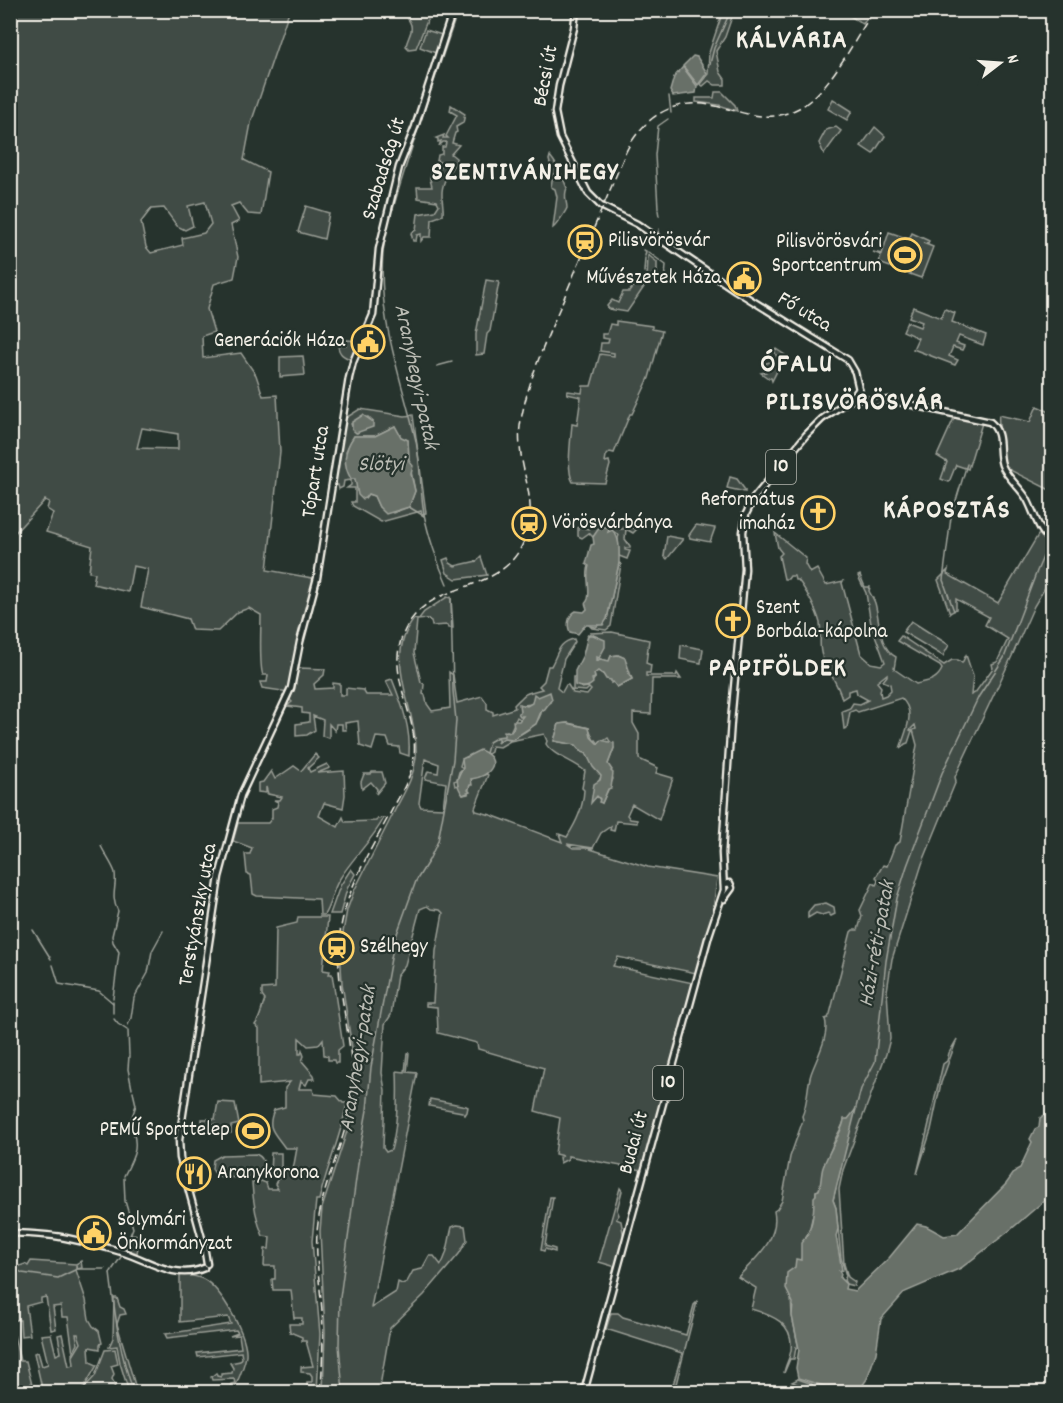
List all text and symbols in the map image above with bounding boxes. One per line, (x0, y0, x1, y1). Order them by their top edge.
district label: KÁLVÁRIA (736, 22, 848, 61)
north arrow (970, 33, 1030, 93)
street label: Bécsi út (526, 43, 568, 109)
text: N (1000, 52, 1024, 67)
street label: Szabadság út (355, 114, 415, 224)
district label: SZENTIVÁNIHEGY (431, 154, 619, 193)
station icon: Pilisvörösvár (567, 224, 603, 260)
place label: Pilisvörösvár (608, 227, 710, 257)
place label: Pilisvörösvári Sportcentrum (772, 228, 882, 282)
sports icon: Pilisvörösvári Sportcentrum (887, 237, 923, 273)
public building icon: Művészetek Háza (726, 261, 762, 297)
place label: Művészetek Háza (586, 264, 722, 294)
street label: Fő utca (771, 285, 838, 342)
water label: Aranyhegyi-patak (385, 302, 446, 454)
public building icon: Generációk Háza (350, 324, 386, 360)
place label: Generációk Háza (214, 327, 346, 357)
district label: ÓFALU (760, 346, 834, 385)
district label: PILISVÖRÖSVÁR (766, 384, 944, 423)
street label: Tópart utca (295, 423, 339, 520)
water label: Slötyi (358, 450, 407, 481)
road number: 10 (766, 450, 796, 484)
place label: Református imaház (700, 486, 795, 540)
district label: KÁPOSZTÁS (883, 492, 1011, 531)
church icon: Református imaház (800, 495, 836, 531)
station icon: Vörösvárbánya (511, 506, 547, 542)
place label: Vörösvárbánya (552, 509, 673, 539)
place label: Szent Borbála-kápolna (756, 594, 889, 648)
church icon: Szent Borbála-kápolna (715, 603, 751, 639)
district label: PAPIFÖLDEK (708, 650, 848, 689)
street label: Terstyánszky utca (172, 840, 227, 989)
water label: Házi-réti-patak (852, 877, 905, 1009)
station icon: Szélhegy (319, 930, 355, 966)
place label: Szélhegy (360, 933, 428, 963)
water label: Aranyhegyi-patak (332, 982, 386, 1134)
road number: 10 (653, 1066, 683, 1100)
street label: Budai út (612, 1108, 658, 1178)
sports icon: PEMŰ Sporttelep (235, 1113, 271, 1149)
place label: PEMŰ Sporttelep (100, 1116, 230, 1146)
restaurant icon: Aranykorona (176, 1156, 212, 1192)
place label: Aranykorona (217, 1159, 320, 1189)
place label: Solymári Önkormányzat (117, 1206, 233, 1260)
public building icon: Solymári Önkormányzat (76, 1215, 112, 1251)

